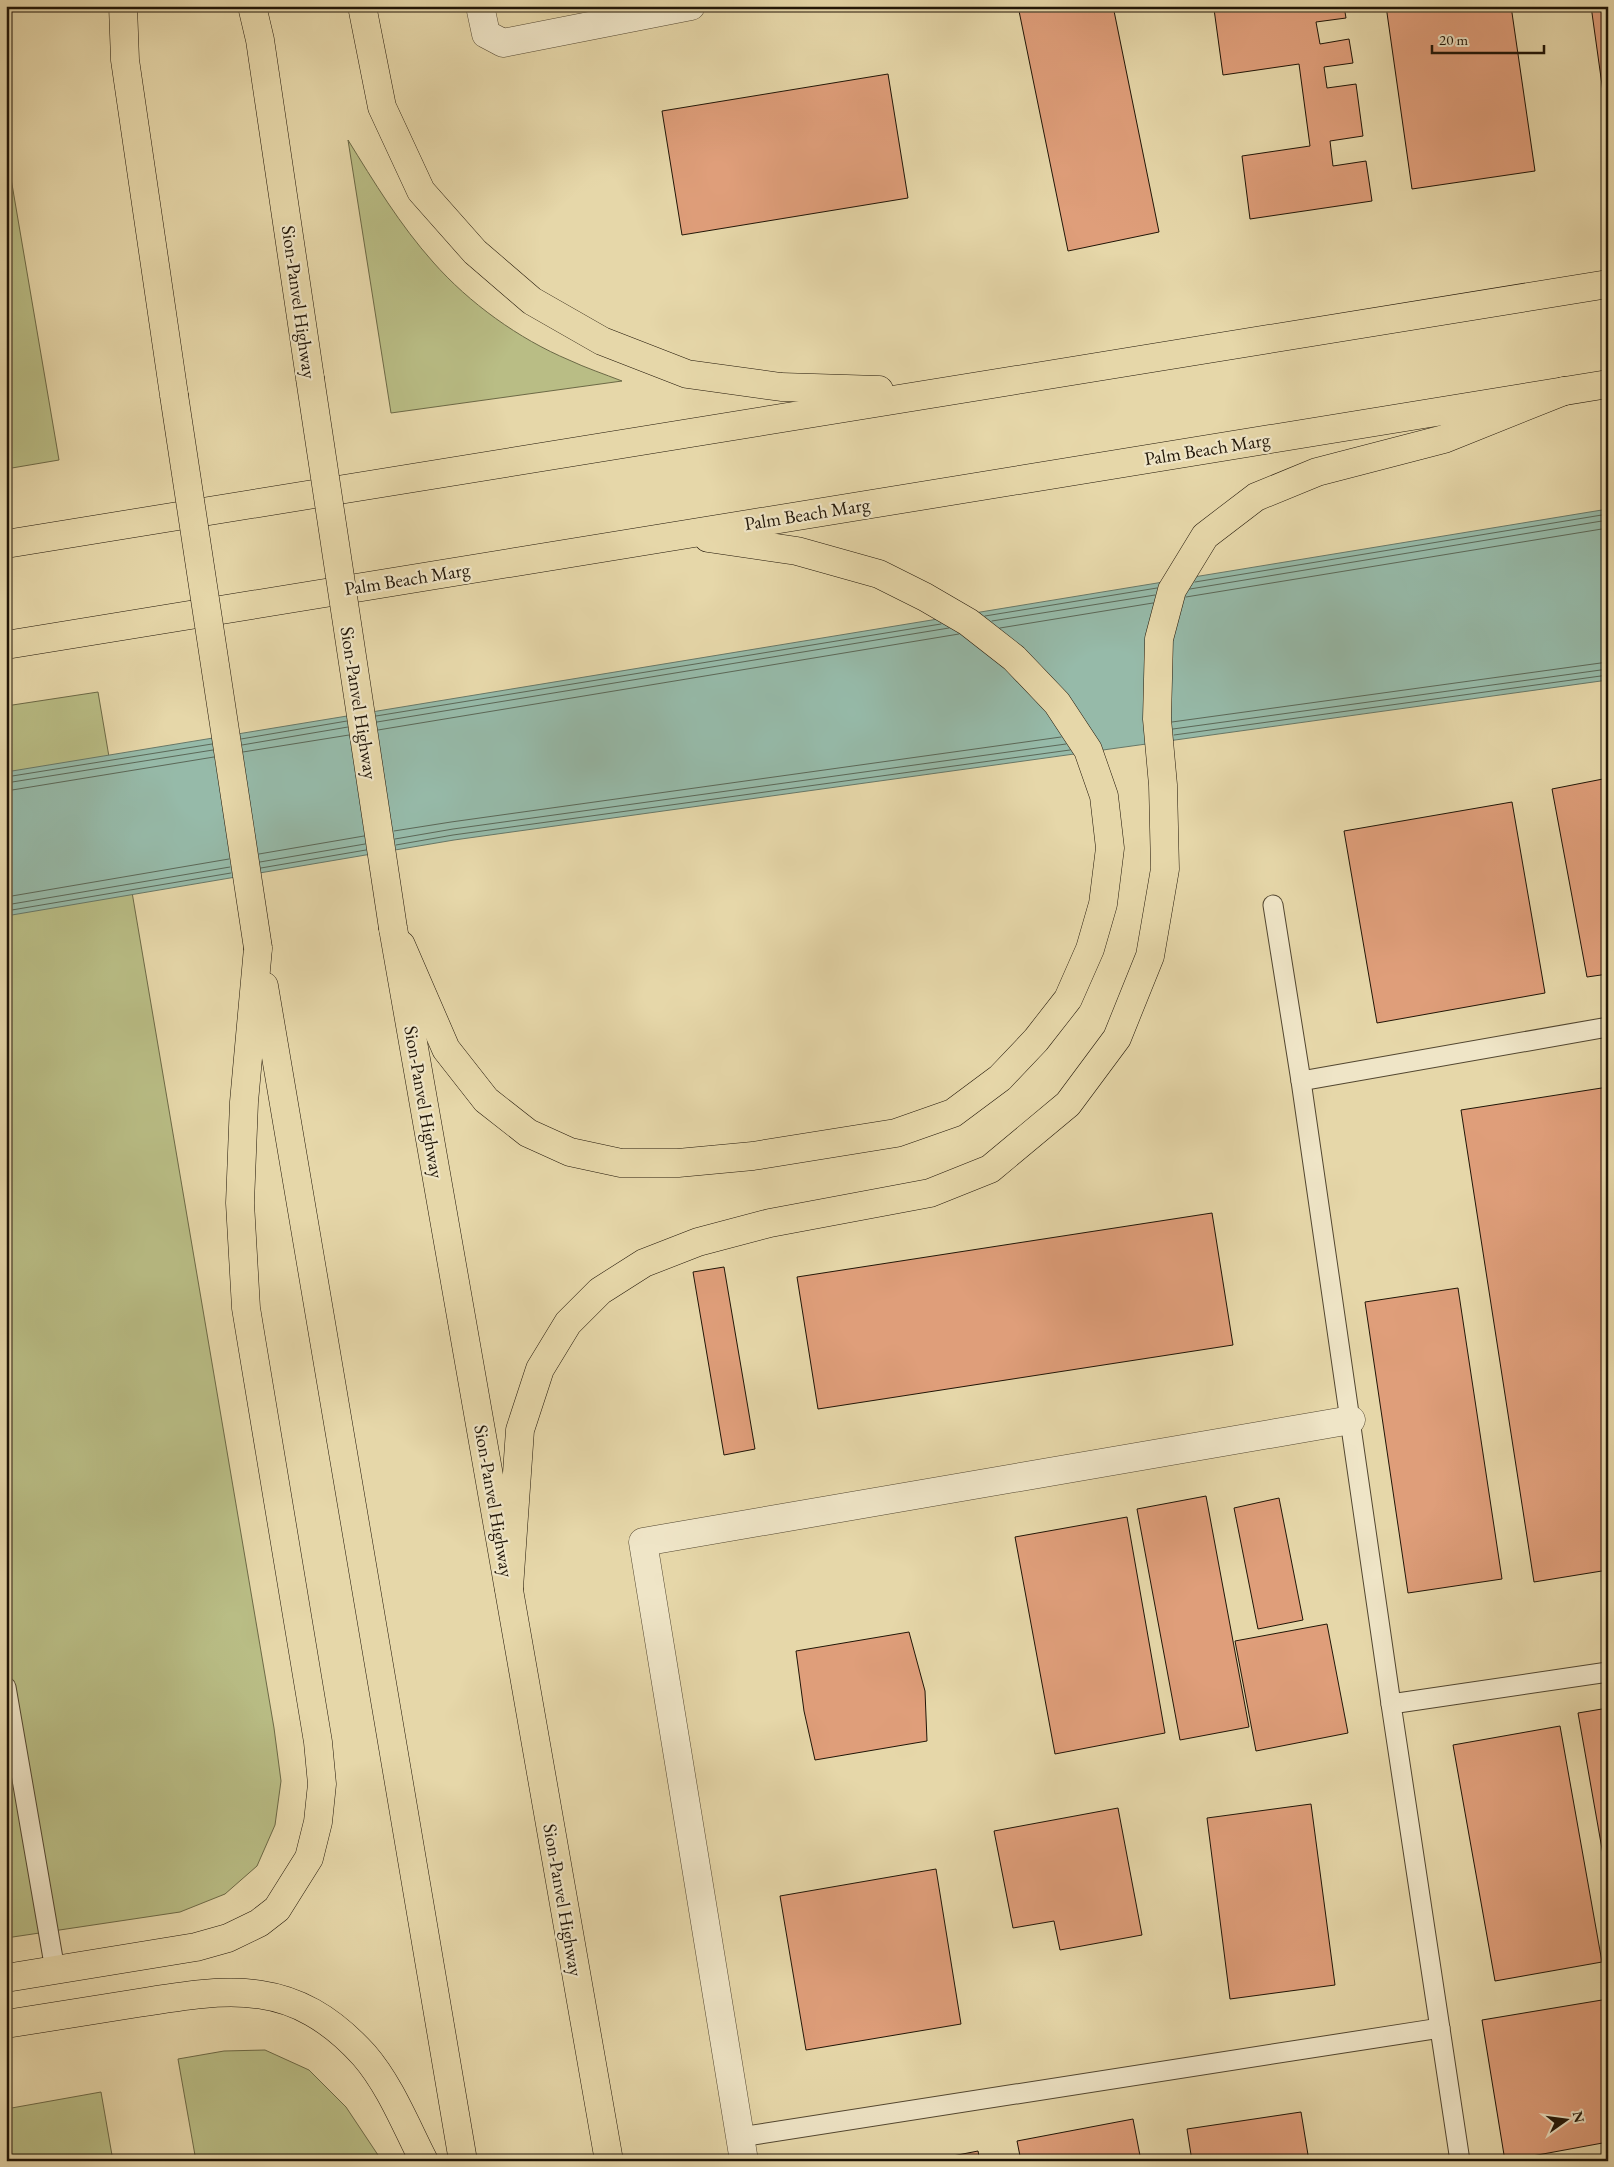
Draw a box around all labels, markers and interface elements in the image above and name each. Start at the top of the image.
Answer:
scale bar [1432,22,1544,54]
text: 20 m [1439,30,1468,49]
street label: Sion-Panvel Highway [276,224,322,381]
street label: Palm Beach Marg [1142,427,1272,471]
street label: Palm Beach Marg [742,492,872,536]
street label: Palm Beach Marg [342,557,472,601]
street label: Sion-Panvel Highway [335,625,384,782]
street label: Sion-Panvel Highway [398,1024,450,1181]
street label: Sion-Panvel Highway [468,1423,520,1580]
street label: Sion-Panvel Highway [537,1822,589,1979]
north arrow [1542,2094,1592,2144]
text: N [1569,2109,1589,2125]

